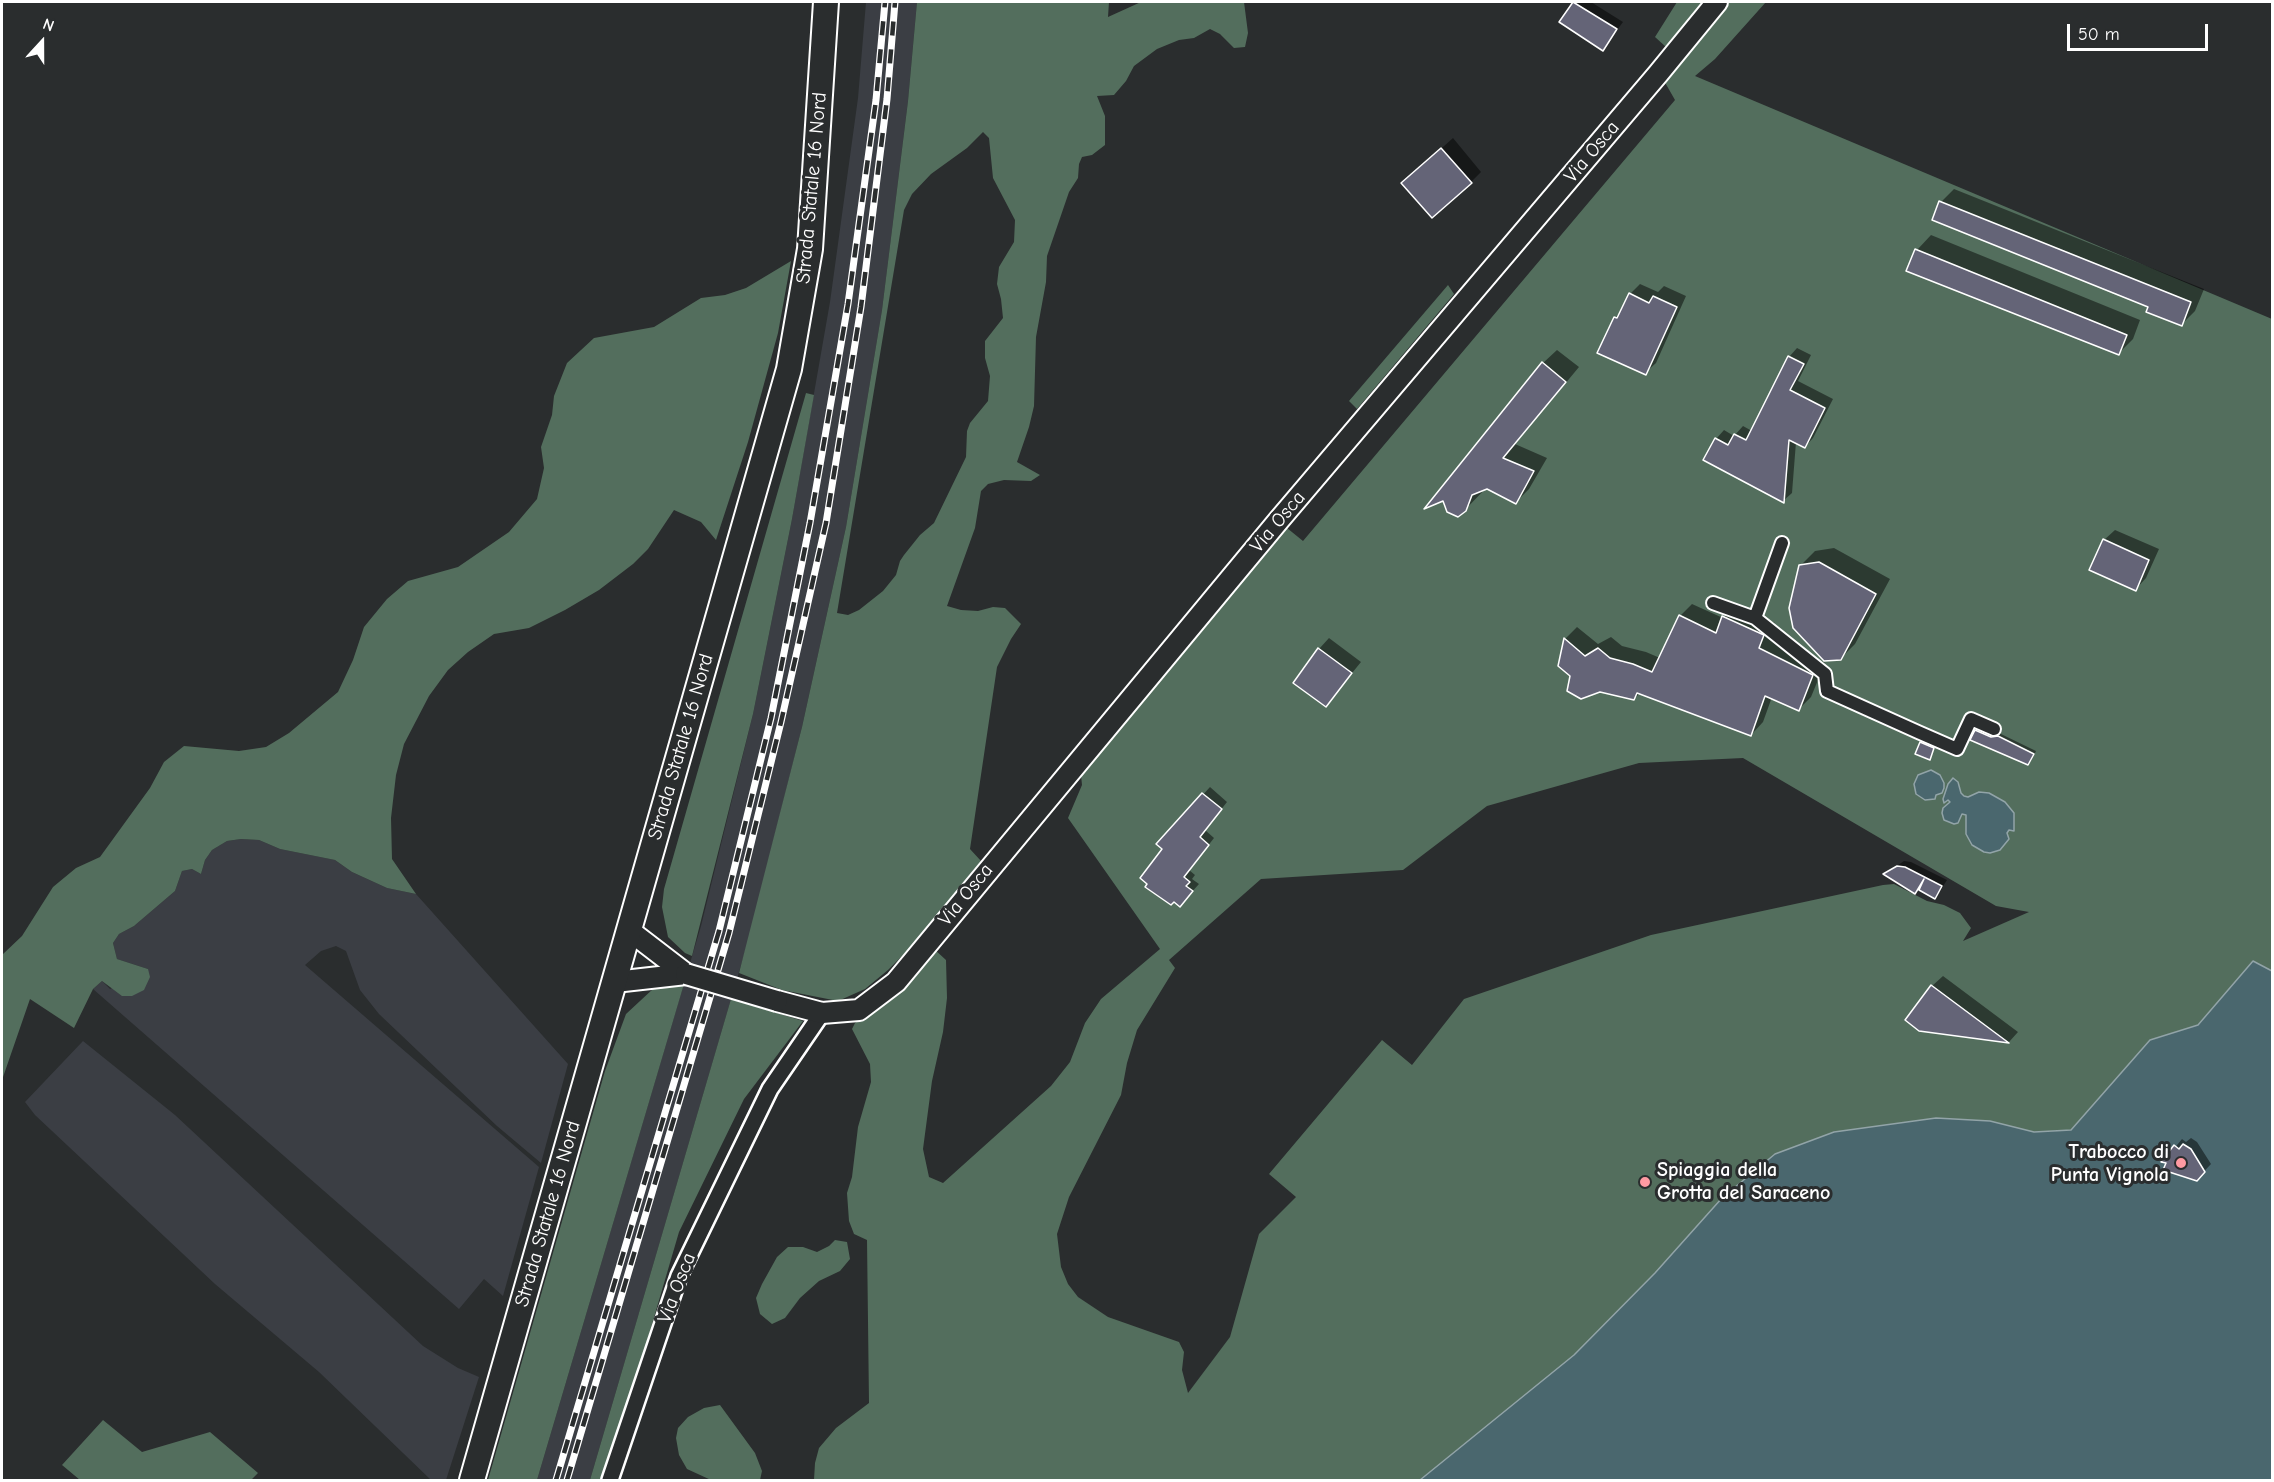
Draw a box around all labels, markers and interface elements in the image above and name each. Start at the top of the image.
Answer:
north arrow [12,12,72,72]
scale bar [2070,12,2211,50]
text: N [40,15,57,35]
text: 50 m [2078,24,2120,45]
street label: Strada Statale 16 Nord [792,91,832,285]
street label: Via Osca [1559,116,1625,188]
street label: Via Osca [1245,486,1311,558]
street label: Strada Statale 16 Nord [643,651,719,843]
street label: Via Osca [934,859,998,931]
street label: Strada Statale 16 Nord [510,1118,586,1310]
place label: Trabocco di Punta Vignola [2051,1140,2169,1187]
marker: Trabocco di Punta Vignola [2174,1156,2188,1170]
place label: Spiaggia della Grotta del Saraceno [1657,1158,1830,1205]
marker: Spiaggia della Grotta del Saraceno [1638,1175,1652,1189]
street label: Via Osca [653,1249,701,1327]

